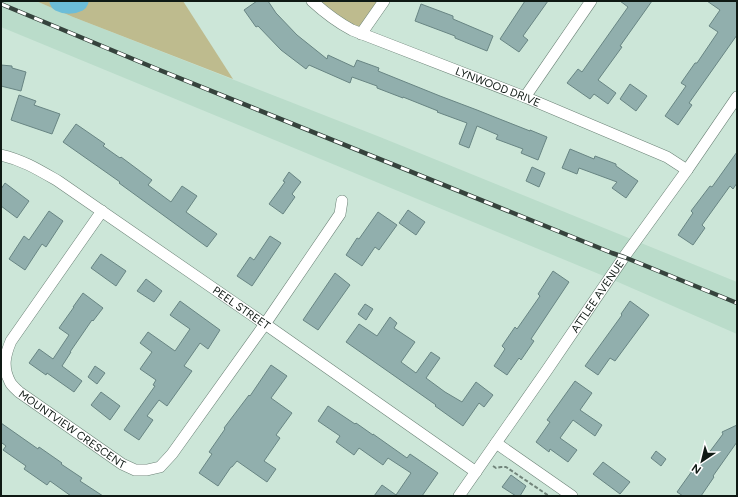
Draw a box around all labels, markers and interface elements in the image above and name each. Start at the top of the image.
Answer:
street label: LYNWOOD DRIVE [453,65,542,110]
street label: ATTLEE AVENUE [568,258,627,335]
street label: PEEL STREET [210,284,272,333]
street label: MOUNTVIEW CRESCENT [16,388,128,472]
north arrow [682,441,722,481]
text: N [689,461,704,477]

